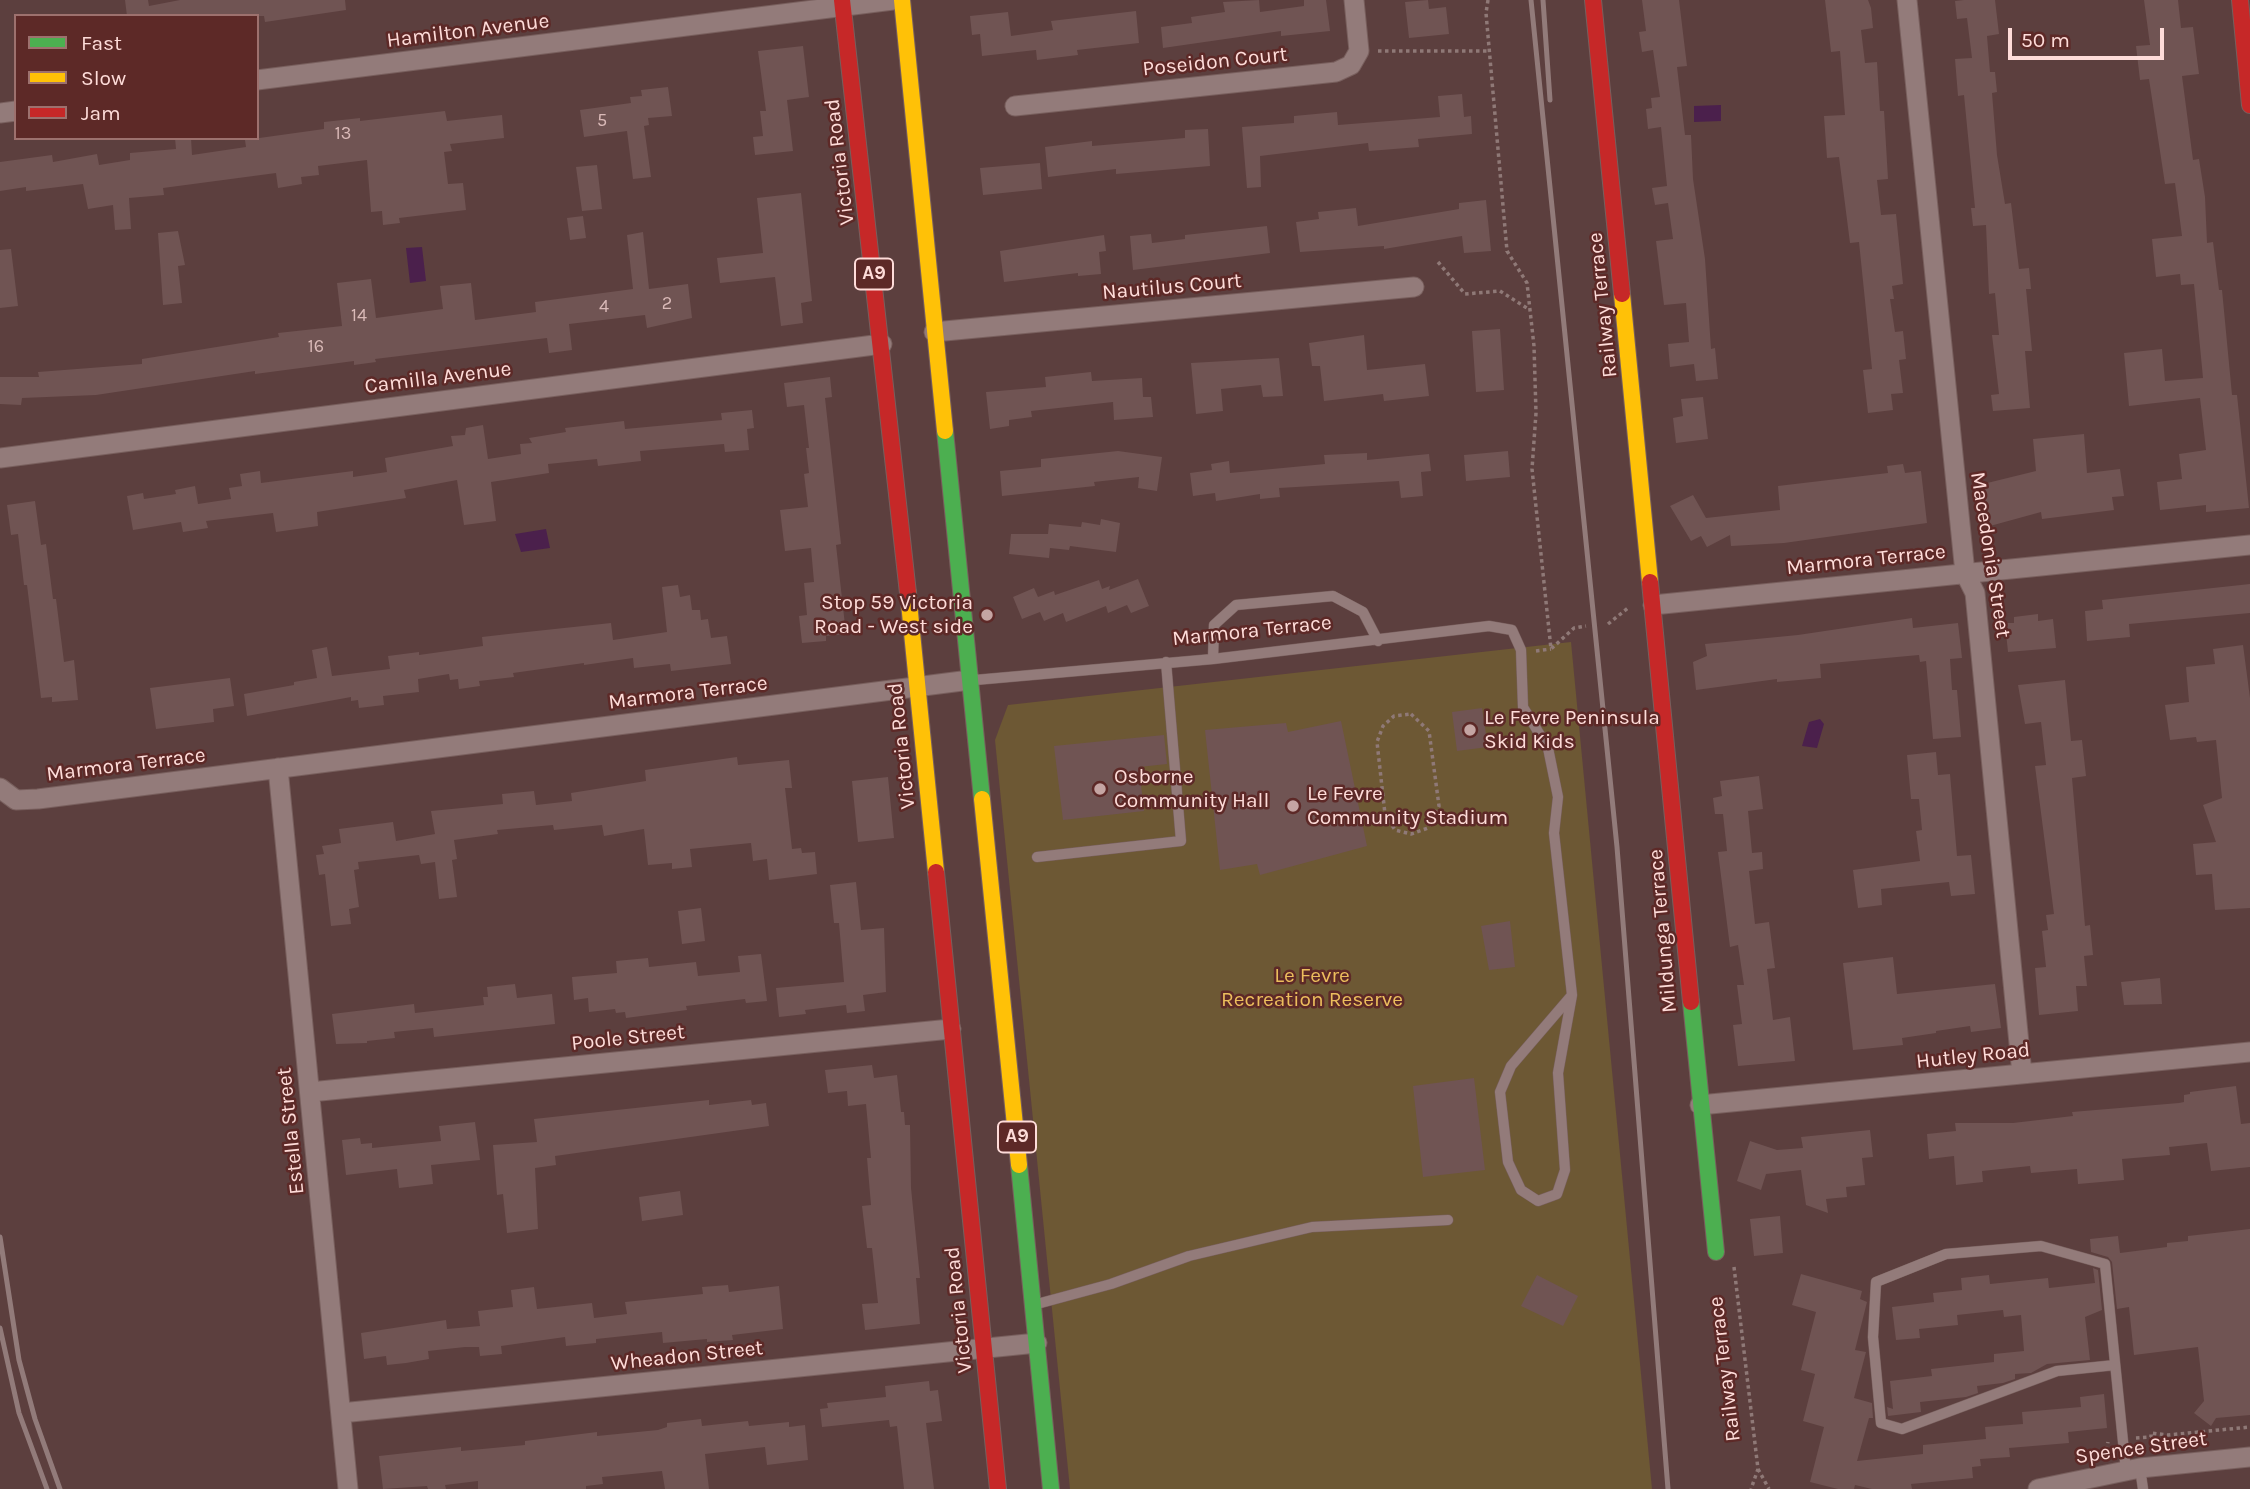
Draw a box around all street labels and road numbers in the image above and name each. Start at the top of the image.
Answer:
street label: Hamilton Avenue [385,9,551,53]
street label: Poseidon Court [1141,42,1289,82]
street label: Victoria Road [820,97,860,227]
street label: Railway Terrace [1583,231,1623,379]
road number: A9 [855,258,893,290]
street label: Nautilus Court [1101,268,1243,306]
street label: Camilla Avenue [363,356,513,400]
street label: Macedonia Street [1964,470,2016,640]
street label: Marmora Terrace [1785,539,1947,581]
street label: Marmora Terrace [1171,610,1333,652]
street label: Marmora Terrace [607,671,769,715]
street label: Victoria Road [883,682,921,810]
street label: Marmora Terrace [45,743,207,787]
street label: Mildunga Terrace [1643,848,1683,1014]
street label: Poole Street [570,1020,686,1056]
street label: Hutley Road [1915,1037,2031,1075]
street label: Estella Street [272,1066,310,1196]
road number: A9 [998,1121,1036,1152]
street label: Victoria Road [940,1246,978,1374]
street label: Railway Terrace [1704,1295,1746,1443]
street label: Wheadon Street [610,1335,764,1377]
street label: Spence Street [2074,1426,2208,1470]

